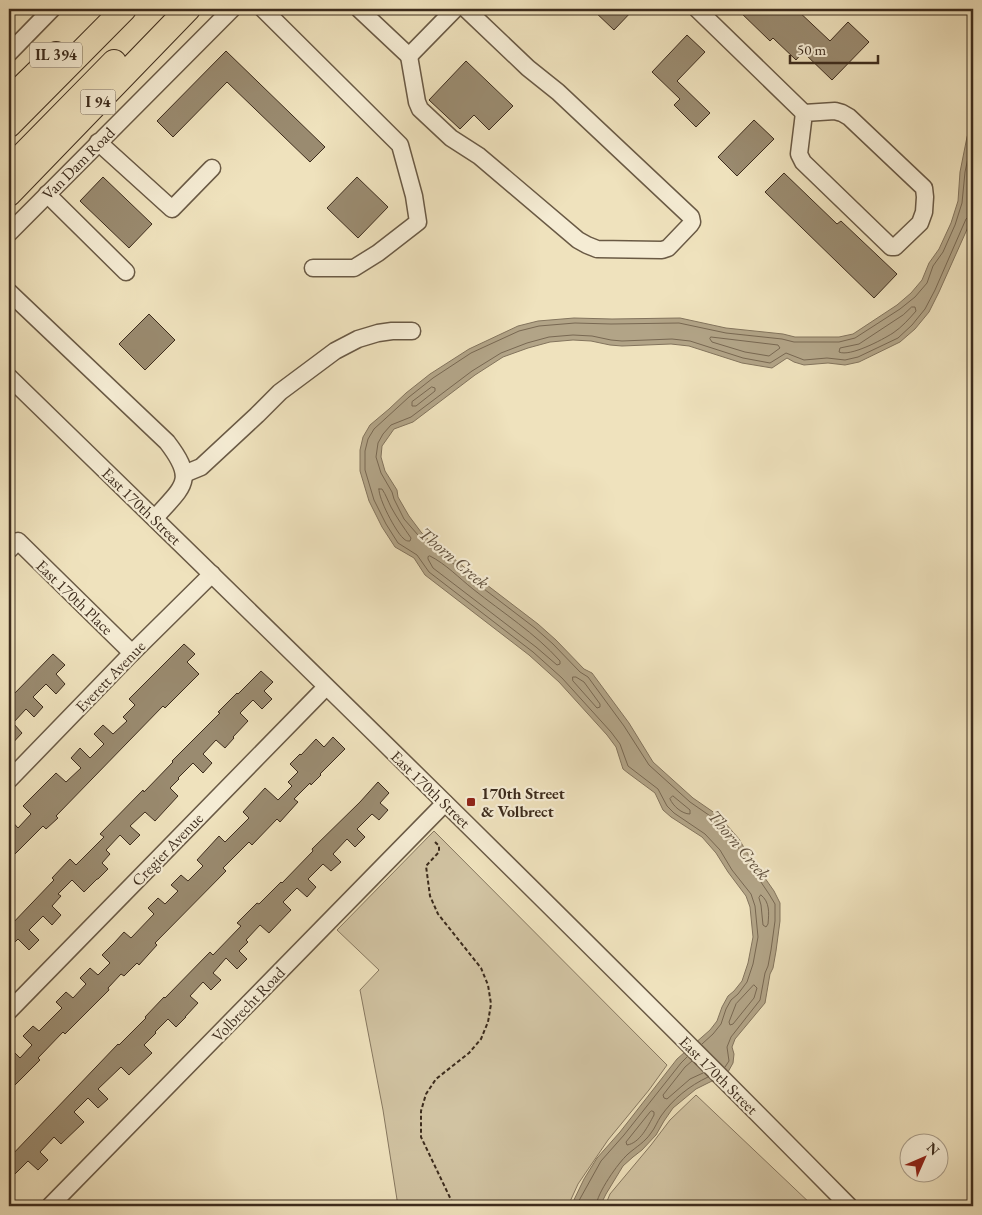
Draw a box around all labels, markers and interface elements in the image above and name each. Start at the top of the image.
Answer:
scale bar [790,32,877,64]
text: 50 m [797,40,826,59]
road number: IL 394 [30,42,82,68]
road number: I 94 [80,90,116,114]
street label: Van Dam Road [37,122,120,204]
street label: East 170th Street [97,463,186,550]
water label: Thorn Creek [414,522,494,594]
street label: East 170th Place [32,555,118,639]
street label: Everett Avenue [71,636,150,717]
street label: East 170th Street [386,746,475,833]
place label: 170th Street & Volbrect [481,783,565,822]
marker: 170th Street & Volbrect [465,796,477,808]
water label: Thorn Creek [703,805,775,885]
street label: Cregier Avenue [127,808,208,891]
street label: Volbrecht Road [207,962,290,1046]
street label: East 170th Street [675,1031,763,1119]
north arrow [900,1132,950,1182]
text: N [923,1138,944,1160]

